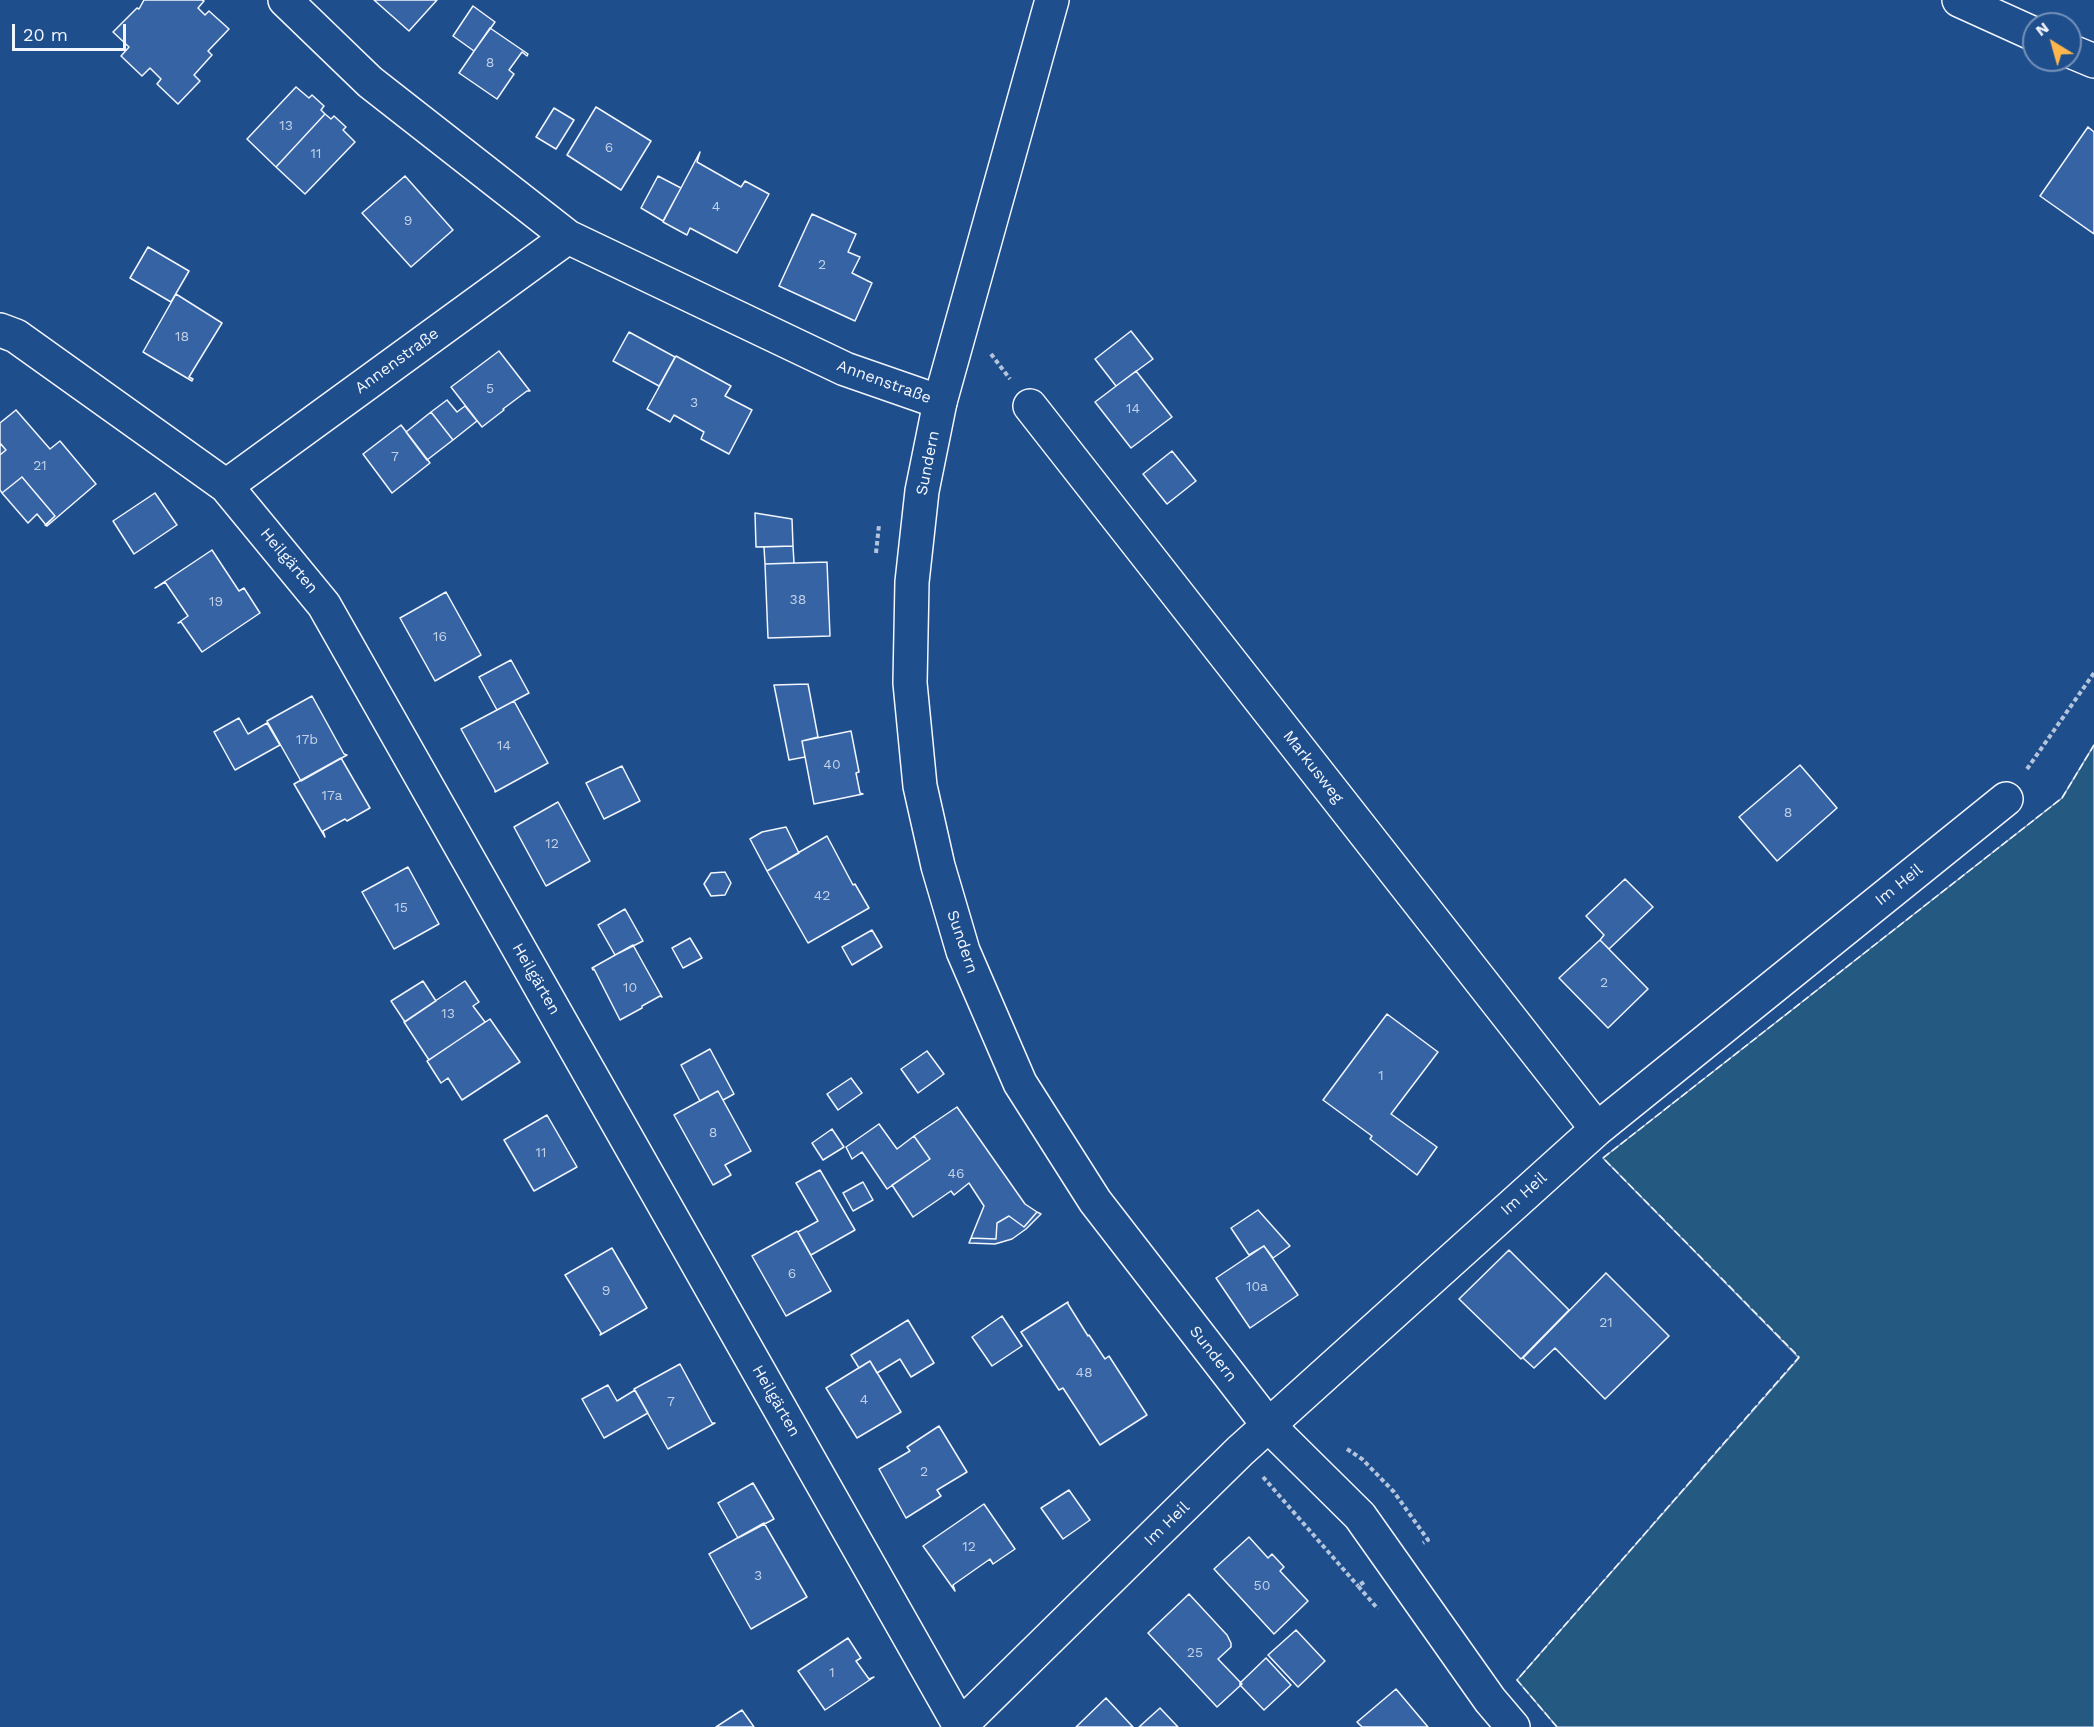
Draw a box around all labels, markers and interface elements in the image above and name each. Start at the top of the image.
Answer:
scale bar [15,12,129,50]
north arrow [2022,12,2082,72]
text: N [2032,18,2053,40]
text: 20 m [23,24,68,45]
house number: 8 [486,55,494,71]
house number: 13 [279,118,293,134]
house number: 6 [605,140,613,156]
house number: 11 [311,146,321,162]
house number: 4 [712,199,720,215]
house number: 9 [404,213,412,229]
house number: 2 [818,257,826,273]
street label: Annenstraße [351,324,443,398]
house number: 18 [175,329,189,345]
street label: Annenstraße [834,356,934,408]
house number: 5 [486,381,494,397]
house number: 3 [690,395,698,411]
house number: 14 [1126,401,1140,417]
street label: Sundern [912,429,944,497]
house number: 7 [391,449,399,465]
house number: 21 [33,458,47,474]
street label: Heilgärten [256,524,322,598]
house number: 38 [790,592,806,608]
house number: 19 [209,594,223,610]
house number: 16 [433,629,447,645]
street label: Markusweg [1279,727,1347,807]
house number: 17b [296,732,318,748]
house number: 14 [497,738,511,754]
house number: 40 [823,757,841,773]
house number: 17a [322,788,342,804]
house number: 8 [1784,805,1792,821]
house number: 12 [545,836,559,852]
street label: Im Heil [1871,860,1927,910]
house number: 42 [814,888,830,904]
house number: 15 [394,900,408,916]
street label: Sundern [942,908,982,976]
street label: Heilgärten [508,940,564,1018]
house number: 2 [1600,975,1608,991]
house number: 10 [623,980,637,996]
house number: 13 [441,1006,455,1022]
house number: 1 [1378,1068,1384,1084]
house number: 8 [709,1125,717,1141]
house number: 11 [536,1145,546,1161]
house number: 46 [947,1166,965,1182]
street label: Im Heil [1497,1168,1551,1220]
house number: 6 [788,1266,796,1282]
house number: 10a [1246,1279,1268,1295]
house number: 9 [602,1283,610,1299]
house number: 21 [1599,1315,1613,1331]
street label: Sundern [1185,1322,1241,1386]
street label: Heilgärten [748,1362,804,1440]
house number: 48 [1075,1365,1093,1381]
house number: 4 [860,1392,868,1408]
house number: 7 [667,1394,675,1410]
house number: 2 [920,1464,928,1480]
street label: Im Heil [1140,1498,1194,1550]
house number: 12 [962,1539,976,1555]
house number: 3 [754,1568,762,1584]
house number: 50 [1254,1578,1270,1594]
house number: 25 [1187,1645,1203,1661]
house number: 1 [829,1665,835,1681]

